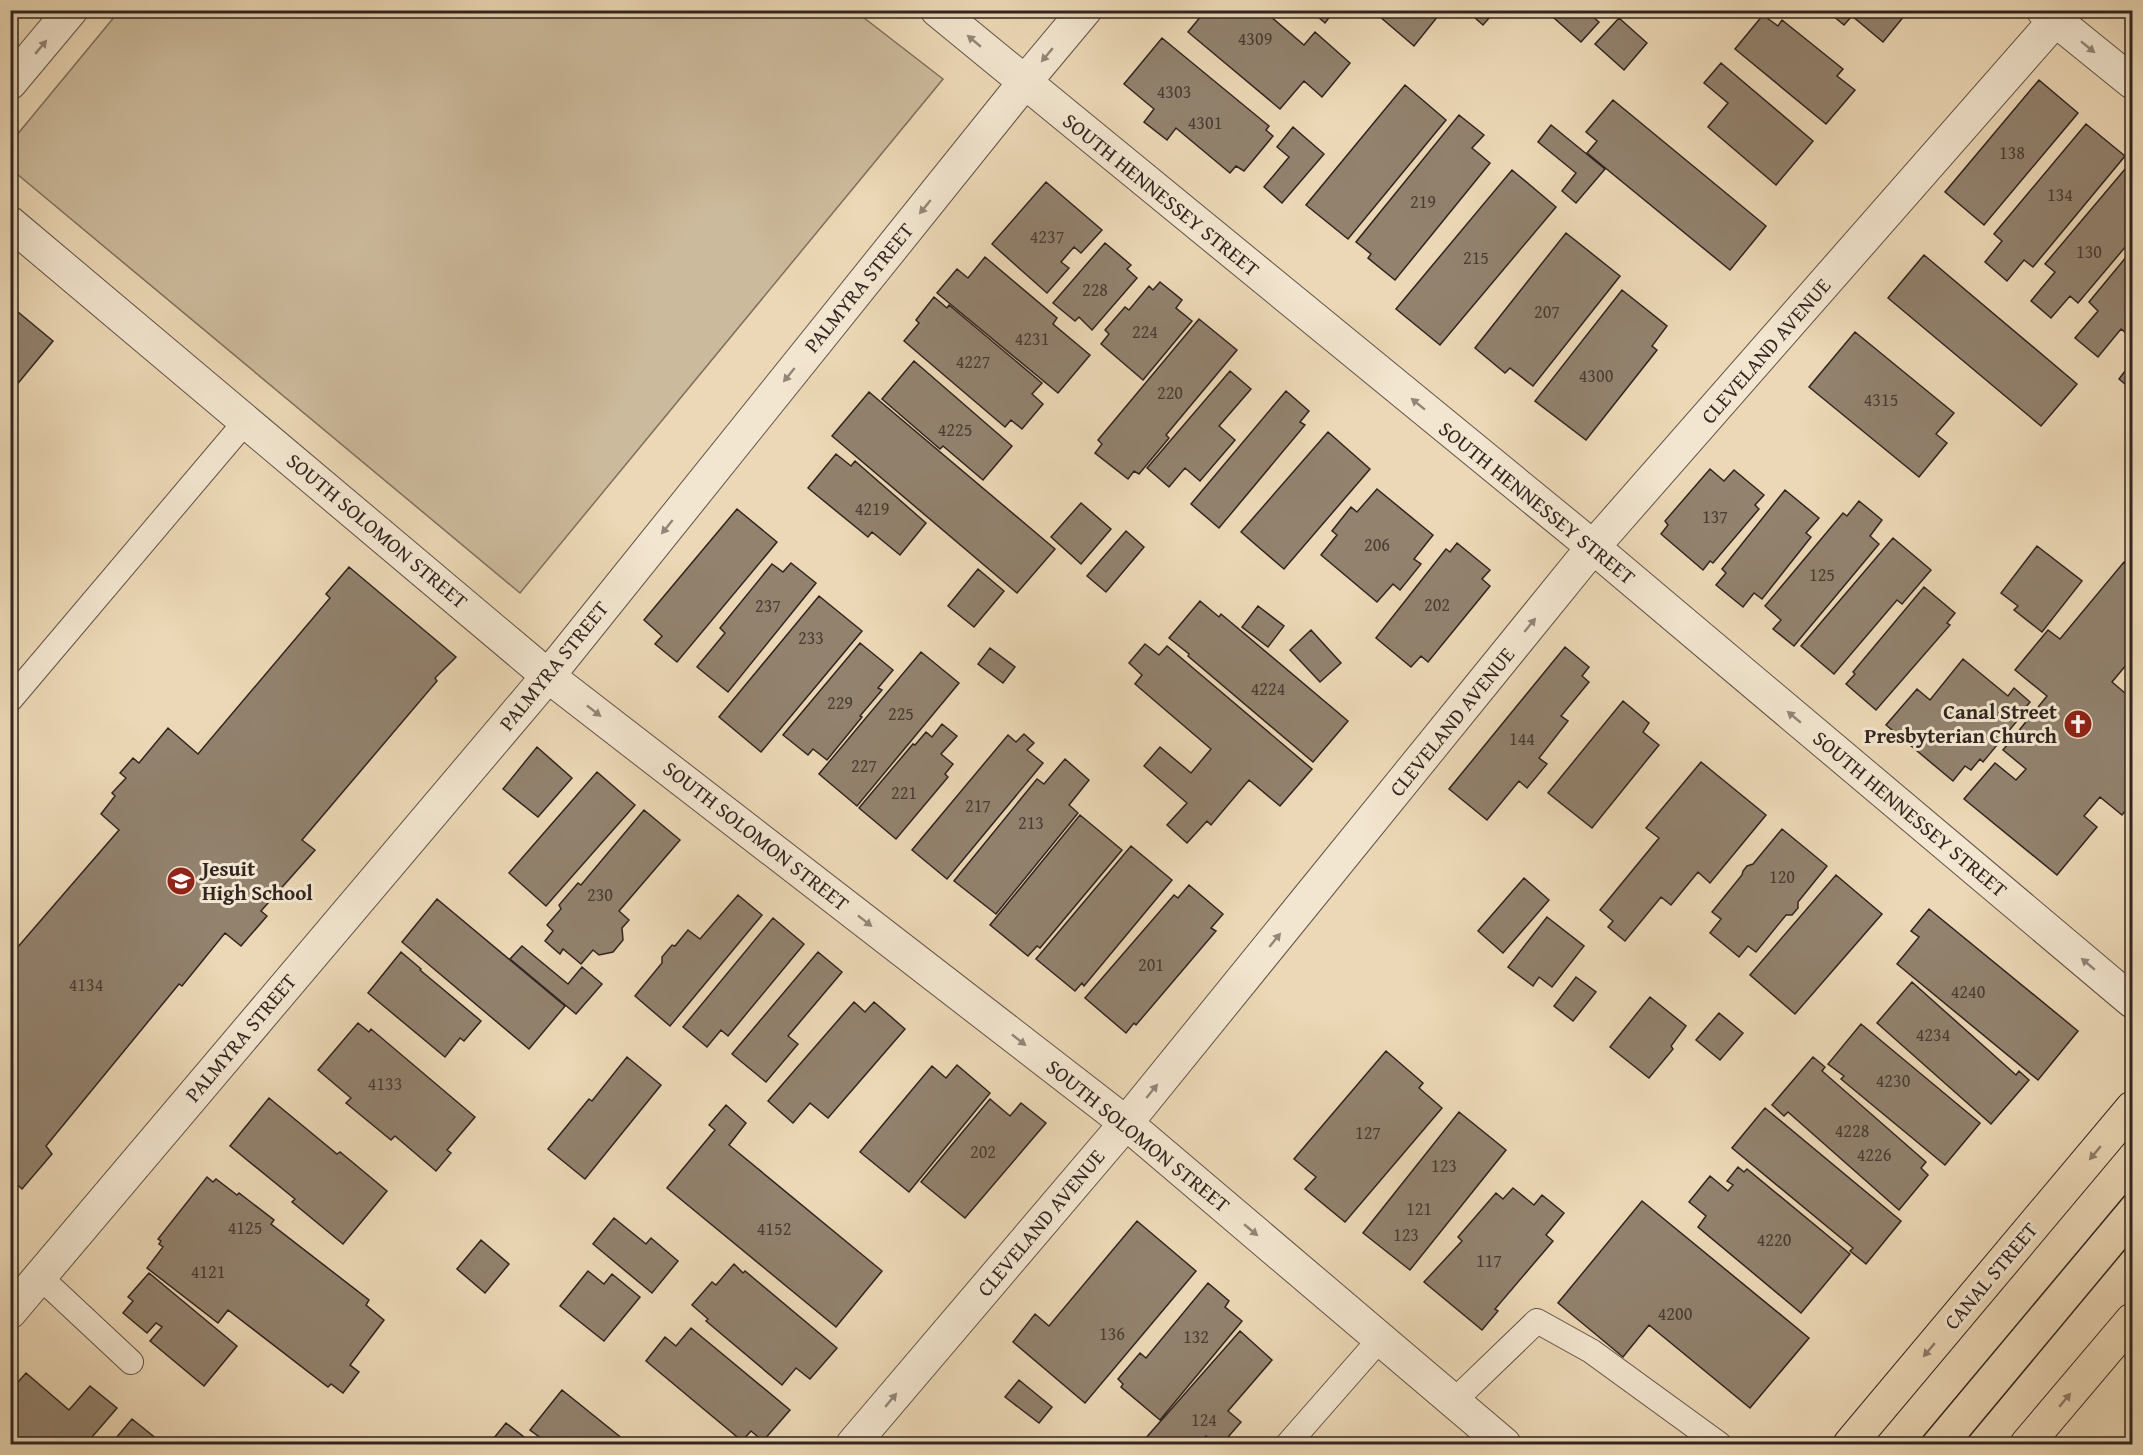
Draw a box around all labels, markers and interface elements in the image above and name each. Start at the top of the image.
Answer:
house number: 4309 [1238,25,1272,52]
one-way arrow [966,35,982,48]
one-way arrow [34,40,47,55]
one-way arrow [2080,40,2096,53]
one-way arrow [1041,47,1054,63]
house number: 4303 [1157,78,1191,105]
street label: SOUTH HENNESSEY STREET [1056,105,1267,284]
house number: 4301 [1188,109,1222,136]
house number: 138 [1999,139,2025,166]
house number: 134 [2047,181,2073,208]
house number: 219 [1410,188,1436,215]
one-way arrow [918,199,931,215]
street label: PALMYRA STREET [796,216,921,359]
house number: 4237 [1030,223,1064,250]
house number: 130 [2076,238,2102,265]
house number: 215 [1463,244,1489,271]
street label: CLEVELAND AVENUE [1693,271,1838,430]
house number: 228 [1082,276,1108,303]
house number: 207 [1534,298,1560,325]
house number: 224 [1132,318,1158,345]
house number: 4231 [1015,325,1049,352]
house number: 4227 [956,348,990,375]
house number: 4300 [1579,362,1614,389]
one-way arrow [783,367,796,383]
house number: 220 [1157,379,1183,406]
house number: 4315 [1864,386,1898,413]
one-way arrow [1410,398,1426,411]
street label: SOUTH HENNESSEY STREET [1432,413,1643,592]
house number: 4225 [938,416,972,443]
street label: SOUTH SOLOMON STREET [280,445,475,616]
house number: 4219 [855,495,889,522]
house number: 137 [1702,503,1728,530]
one-way arrow [661,519,674,535]
house number: 206 [1364,531,1390,558]
house number: 125 [1809,561,1835,588]
house number: 202 [1424,591,1450,618]
house number: 237 [755,592,781,619]
street label: PALMYRA STREET [491,594,616,737]
one-way arrow [1524,617,1537,633]
house number: 233 [798,624,824,651]
street label: CLEVELAND AVENUE [1382,640,1522,803]
house number: 4224 [1251,675,1285,702]
house number: 229 [827,689,853,716]
place label: Canal Street Presbyterian Church [1864,696,2058,751]
house number: 225 [888,700,914,727]
one-way arrow [587,705,602,717]
church icon: Canal Street Presbyterian Church [2062,708,2094,740]
one-way arrow [1786,710,1802,723]
street label: SOUTH HENNESSEY STREET [1806,723,2014,904]
house number: 144 [1509,725,1535,752]
house number: 227 [851,752,877,779]
street label: SOUTH SOLOMON STREET [657,753,856,918]
house number: 221 [891,779,917,806]
house number: 217 [965,792,991,819]
house number: 213 [1018,809,1044,836]
place label: Jesuit High School [199,853,313,908]
house number: 120 [1769,863,1795,890]
school or university icon: Jesuit High School [165,865,197,897]
house number: 230 [587,881,613,908]
one-way arrow [857,914,873,927]
one-way arrow [1269,932,1281,947]
house number: 201 [1138,951,1164,978]
one-way arrow [2081,958,2096,971]
street label: PALMYRA STREET [178,966,304,1109]
house number: 4134 [69,971,103,998]
house number: 4240 [1951,978,1986,1005]
house number: 4234 [1916,1021,1950,1048]
one-way arrow [1011,1034,1027,1046]
street label: SOUTH SOLOMON STREET [1040,1052,1237,1220]
house number: 4230 [1876,1067,1911,1094]
house number: 4133 [368,1070,402,1097]
one-way arrow [1146,1083,1159,1099]
house number: 4228 [1835,1117,1869,1144]
house number: 127 [1355,1119,1381,1146]
house number: 202 [970,1138,996,1165]
house number: 4226 [1857,1141,1891,1168]
street label: CLEVELAND AVENUE [969,1142,1112,1303]
one-way arrow [2089,1145,2102,1160]
house number: 123 [1431,1152,1457,1179]
house number: 121 [1406,1195,1432,1222]
house number: 4125 [228,1214,262,1241]
house number: 4152 [757,1215,791,1242]
street label: CANAL STREET [1936,1215,2045,1336]
house number: 123 [1393,1221,1419,1248]
one-way arrow [1243,1223,1259,1236]
house number: 4220 [1757,1226,1792,1253]
house number: 117 [1476,1247,1502,1274]
house number: 4121 [191,1258,225,1285]
house number: 4200 [1658,1300,1693,1327]
house number: 136 [1099,1320,1125,1347]
house number: 132 [1183,1323,1209,1350]
one-way arrow [1923,1342,1936,1357]
one-way arrow [884,1392,897,1408]
one-way arrow [2058,1393,2071,1408]
house number: 124 [1191,1406,1217,1433]

